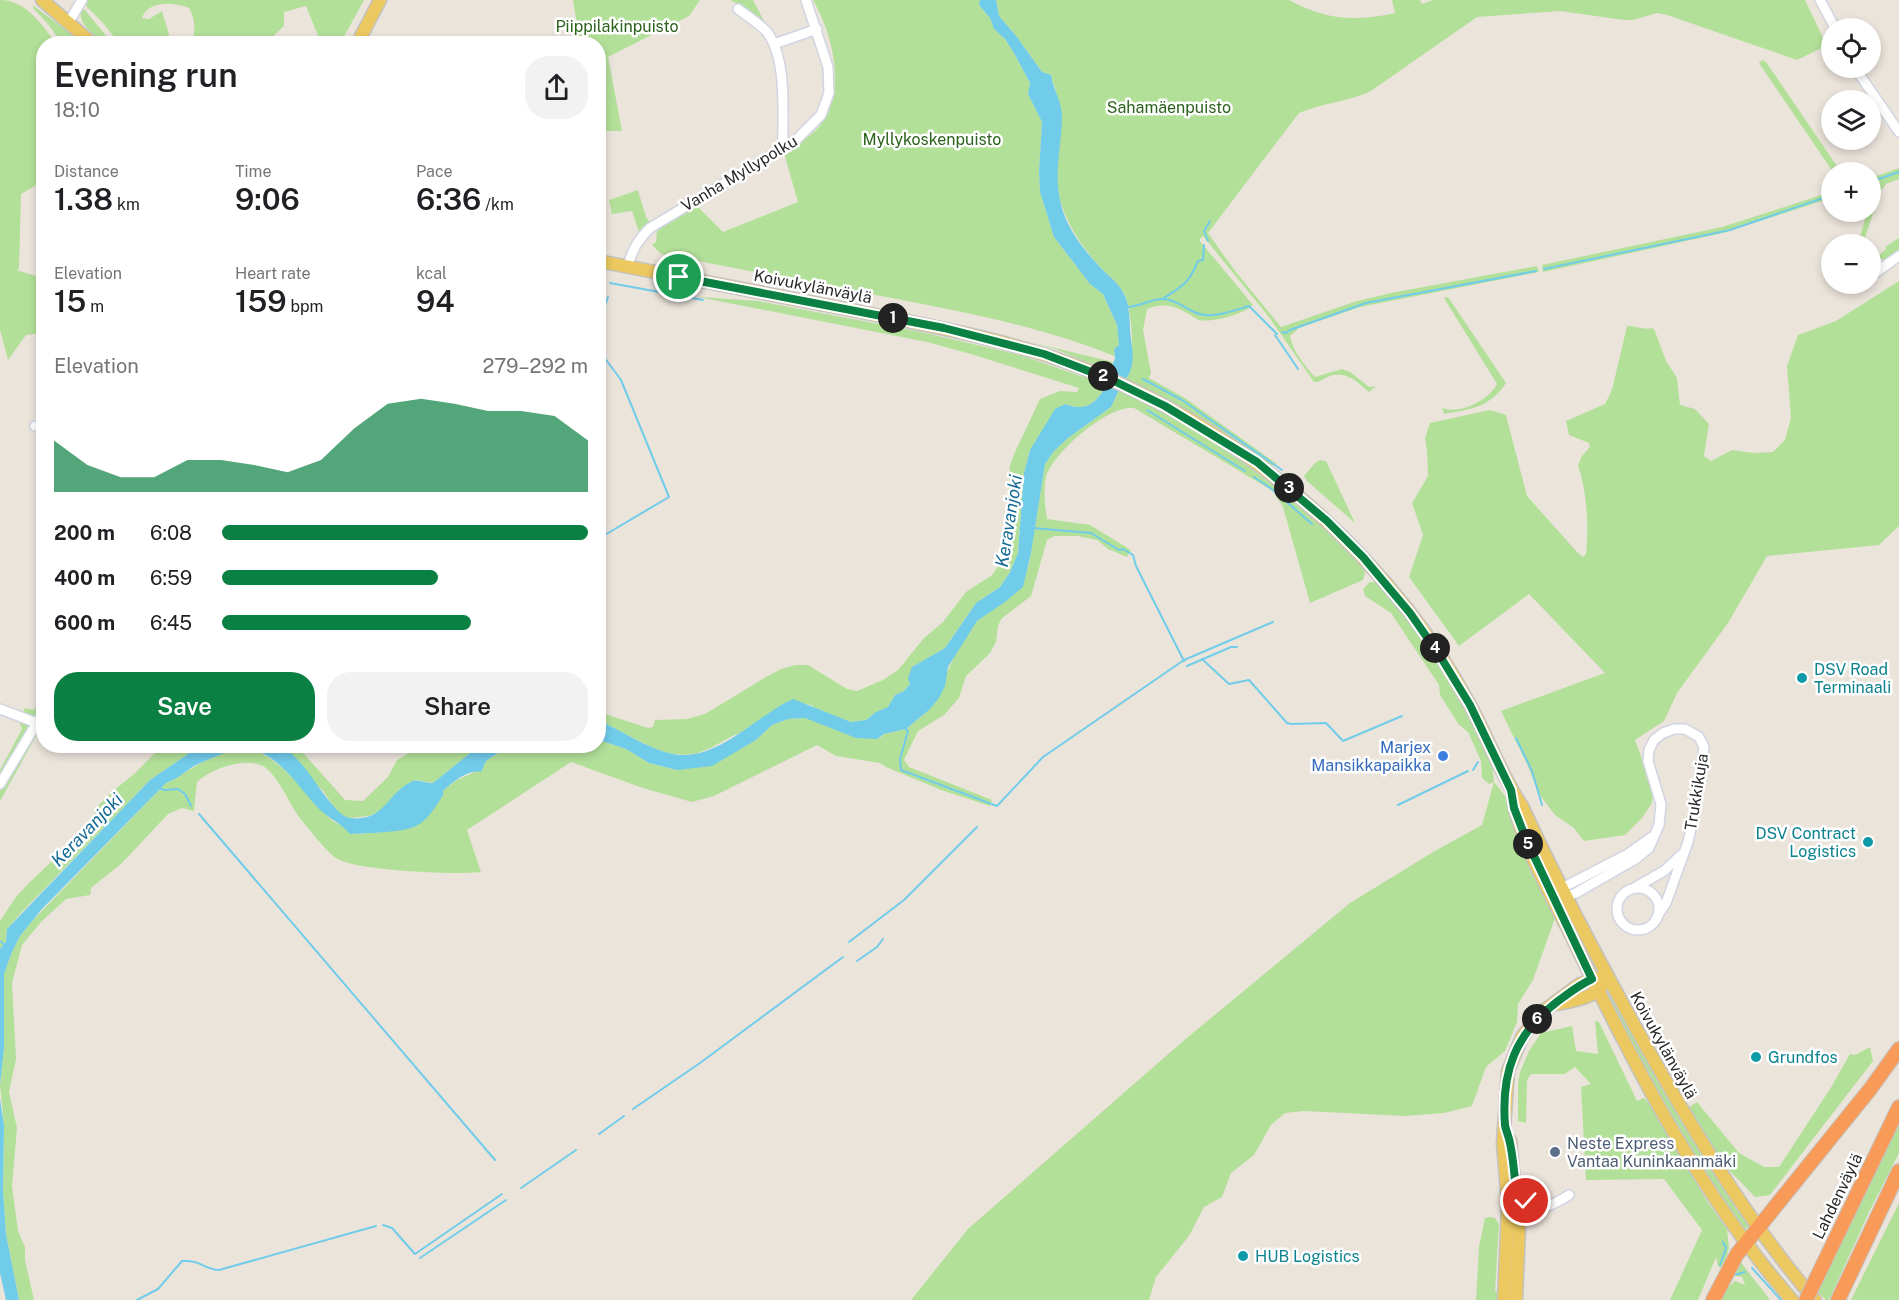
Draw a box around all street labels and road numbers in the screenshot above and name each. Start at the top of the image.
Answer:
street label: Vanha Myllypolku [678,131,801,216]
street label: Koivukylänväylä [752,266,874,307]
street label: Trukkikuja [1681,752,1712,832]
street label: Koivukylänväylä [1626,988,1701,1102]
street label: Lahdenväylä [1808,1150,1866,1242]

